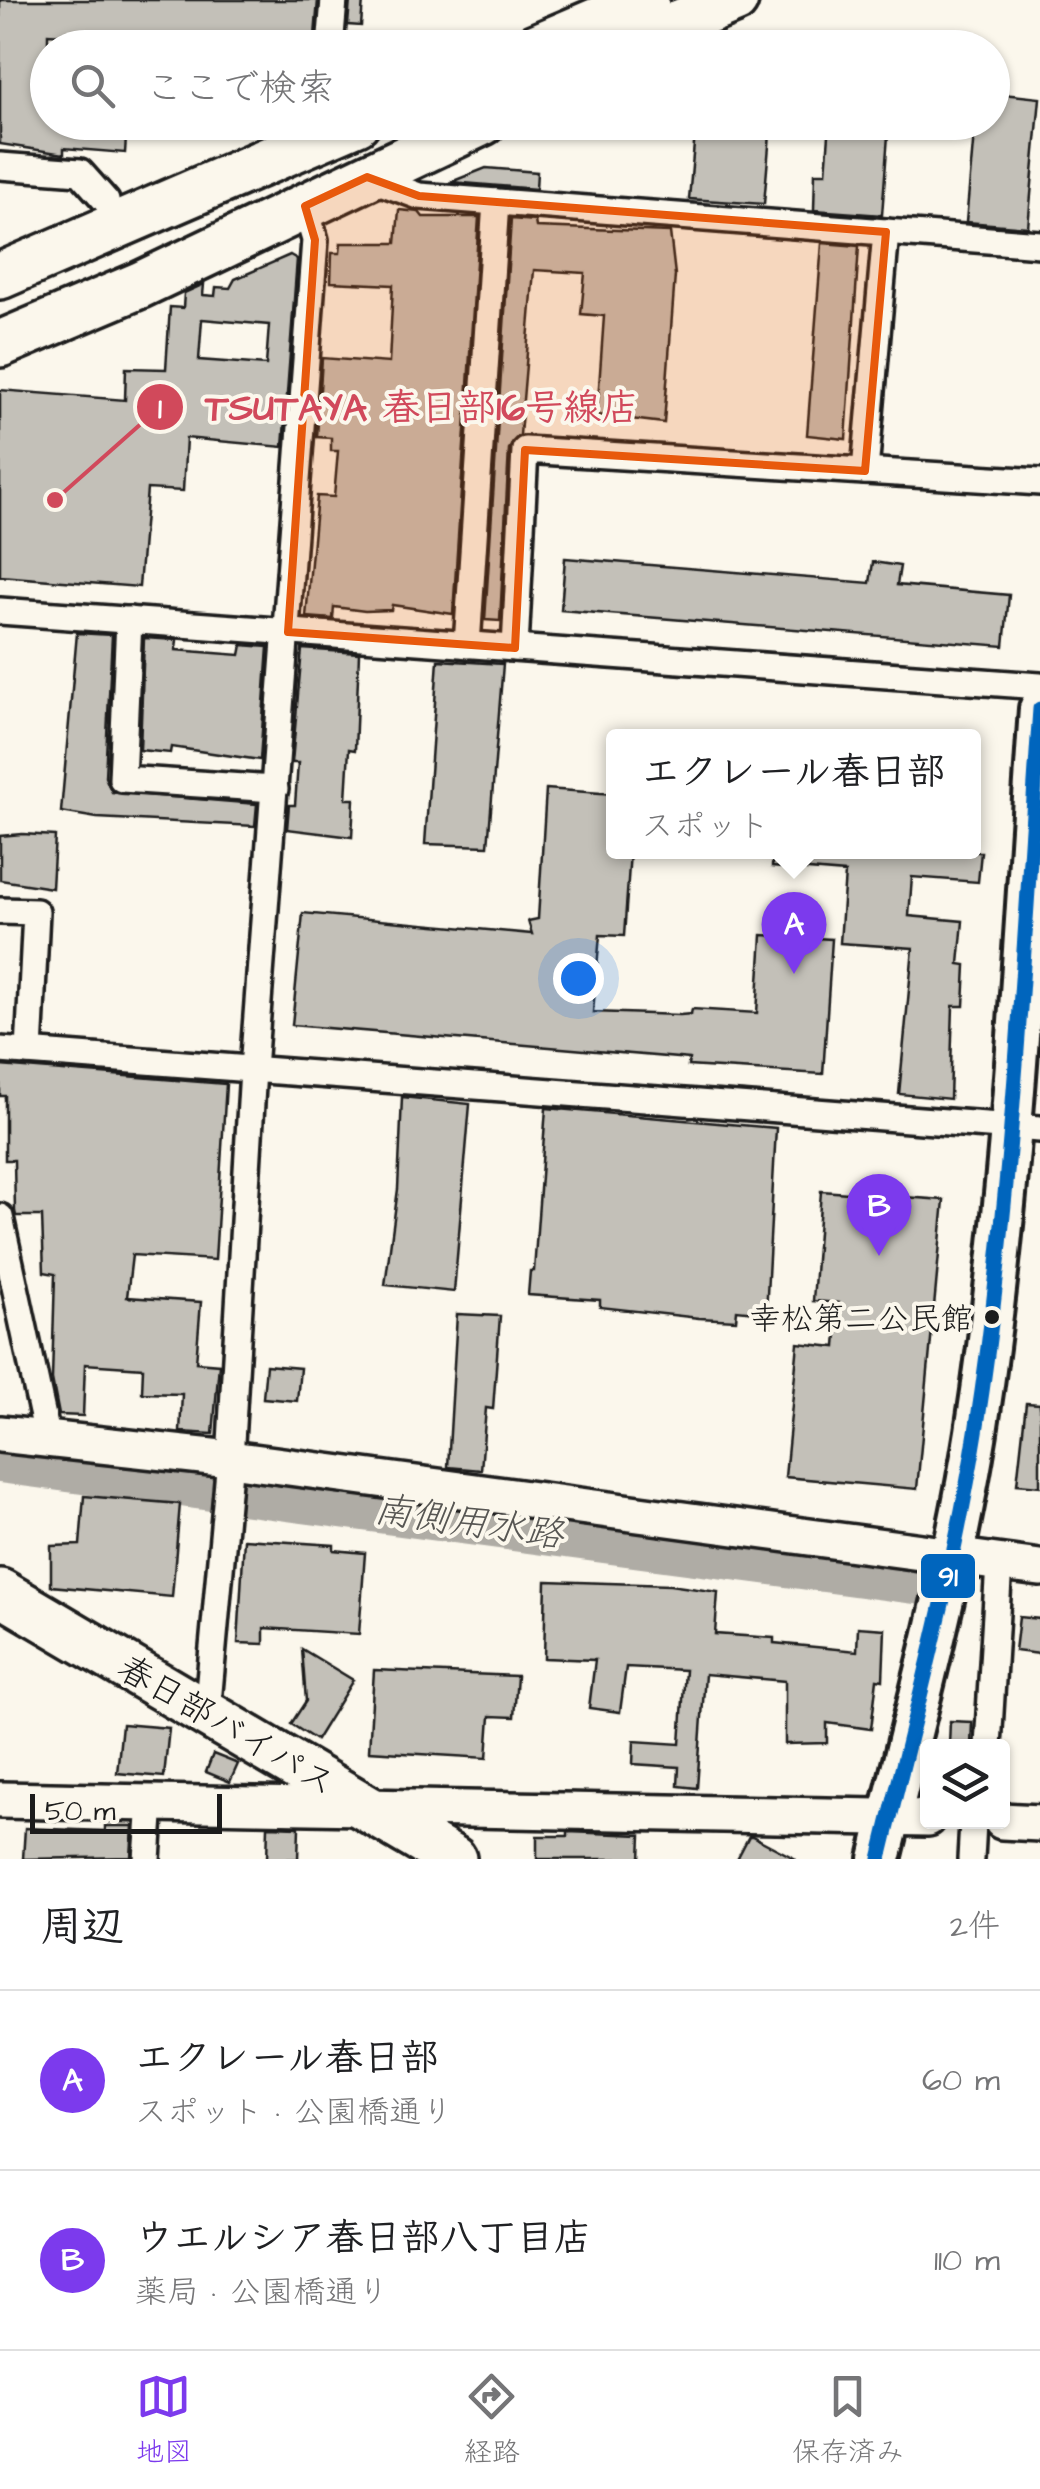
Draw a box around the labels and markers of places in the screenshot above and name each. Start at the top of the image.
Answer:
callout: TSUTAYA 春日部16号線店 [135,373,659,441]
pin: A [762,892,826,974]
pin: B [846,1174,912,1256]
place label: 幸松第二公民館 [749,1297,973,1342]
marker: 幸松第二公民館 [982,1307,1002,1327]

